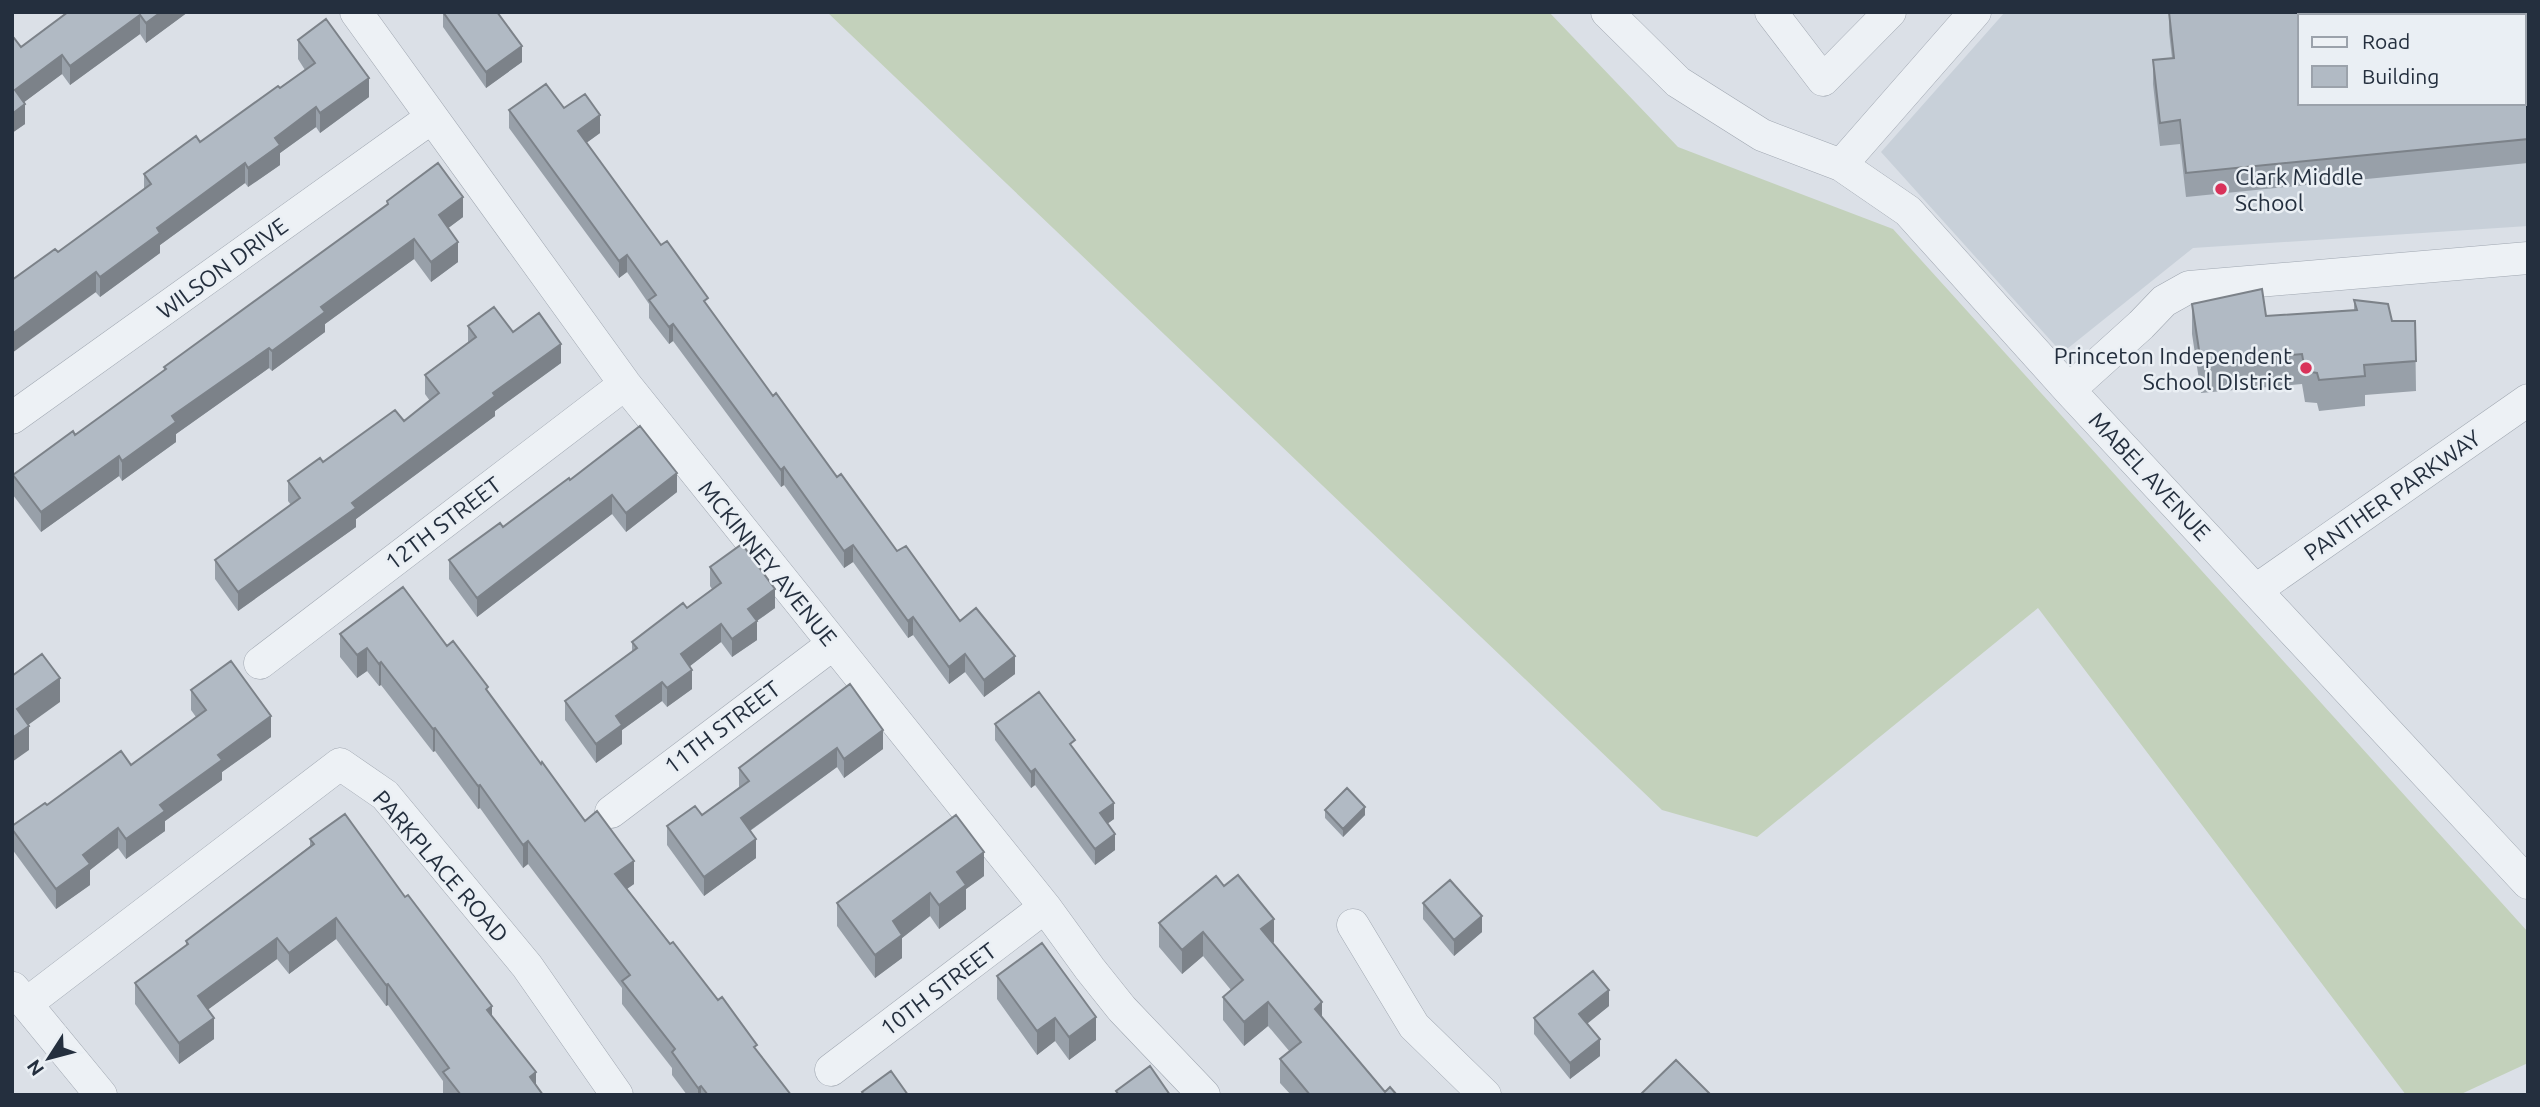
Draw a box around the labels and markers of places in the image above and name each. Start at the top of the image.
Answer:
place label: Clark Middle School [2235,164,2364,215]
marker: Clark Middle School [2213,181,2229,197]
place label: Princeton Independent School DIstrict [2054,343,2292,394]
marker: Princeton Independent School DIstrict [2298,360,2314,376]

